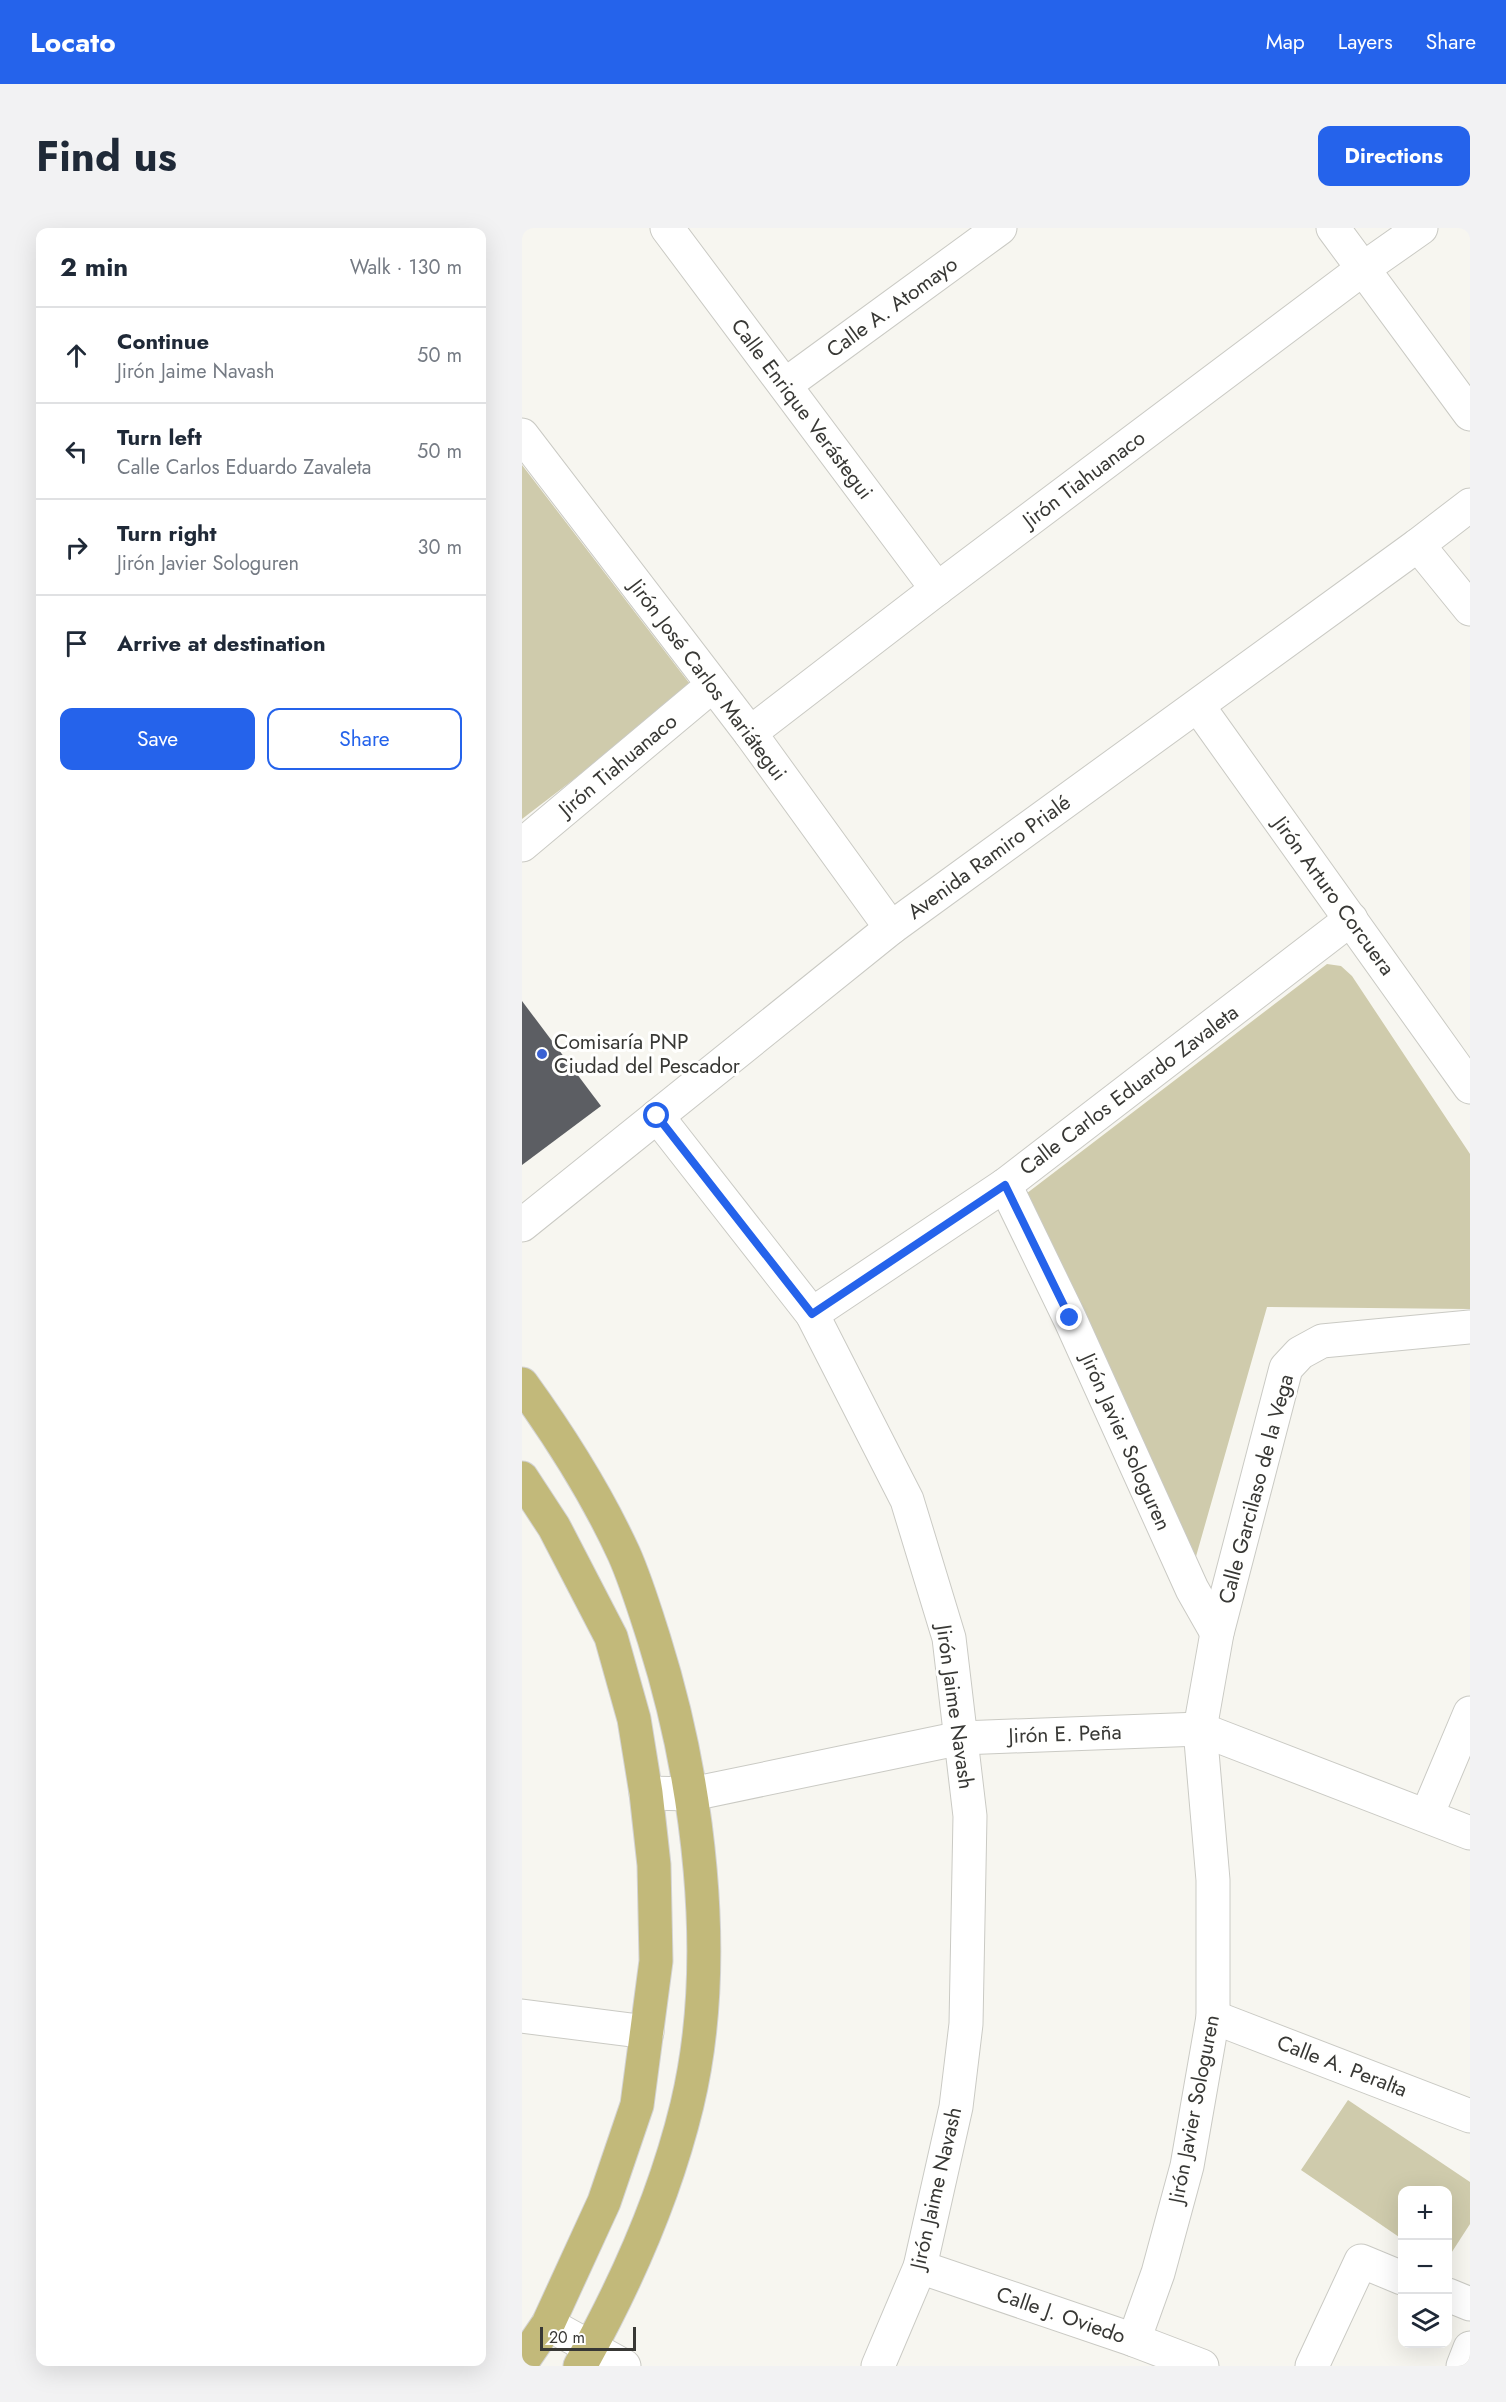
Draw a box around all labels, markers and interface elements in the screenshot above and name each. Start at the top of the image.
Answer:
text: Locato [30,22,116,63]
text: Map [1266,27,1305,57]
text: Layers [1338,27,1393,57]
text: Share [1426,27,1476,57]
text: Find us [36,126,177,187]
button: Directions [1318,126,1470,186]
text: 2 min [60,248,128,286]
street label: Calle A. Atomayo [820,249,964,365]
text: Walk · 130 m [350,253,462,282]
street label: Calle Enrique Verástegui [724,312,880,506]
text: Continue [117,325,209,357]
icon: ahead [60,339,93,372]
text: 50 m [417,341,462,370]
text: Jirón Jaime Navash [117,357,275,386]
text: Turn left [117,421,202,453]
street label: Jirón Tiahuanaco [1014,423,1151,537]
icon: left [60,435,93,468]
text: 50 m [417,437,462,466]
text: Calle Carlos Eduardo Zavaleta [117,453,371,482]
text: Turn right [117,517,217,549]
icon: right [60,531,93,564]
text: 30 m [417,533,462,562]
text: Jirón Javier Sologuren [117,549,299,578]
street label: Jirón José Carlos Mariátegui [620,571,794,787]
icon: arrive [60,627,93,660]
text: Arrive at destination [117,627,326,659]
street label: Jirón Tiahuanaco [550,706,684,825]
button: Save [60,708,255,770]
button: Share [267,708,462,770]
street label: Avenida Ramiro Prialé [901,787,1077,927]
street label: Jirón Arturo Corcuera [1264,808,1402,982]
street label: Calle Carlos Eduardo Zavaleta [1013,998,1245,1182]
place label: Comisaría PNP Ciudad del Pescador [554,1027,741,1081]
marker: Comisaría PNP Ciudad del Pescador [535,1047,549,1061]
route start [643,1102,669,1128]
route end [1056,1304,1082,1330]
street label: Jirón Javier Sologuren [1072,1346,1179,1535]
street label: Calle Garcilaso de la Vega [1211,1371,1301,1607]
street label: Jirón Jaime Navash [928,1620,981,1791]
street label: Jirón E. Peña [1005,1717,1122,1751]
street label: Jirón Javier Sologuren [1160,2012,1227,2209]
street label: Calle A. Peralta [1273,2027,1411,2105]
street label: Jirón Jaime Navash [902,2104,969,2275]
map controls [1398,2186,1452,2348]
button: + [1398,2186,1452,2240]
button: − [1398,2240,1452,2294]
street label: Calle J. Oviedo [992,2279,1130,2351]
button: layers [1398,2294,1452,2348]
scale bar [540,2324,636,2352]
text: 20 m [549,2326,585,2349]

